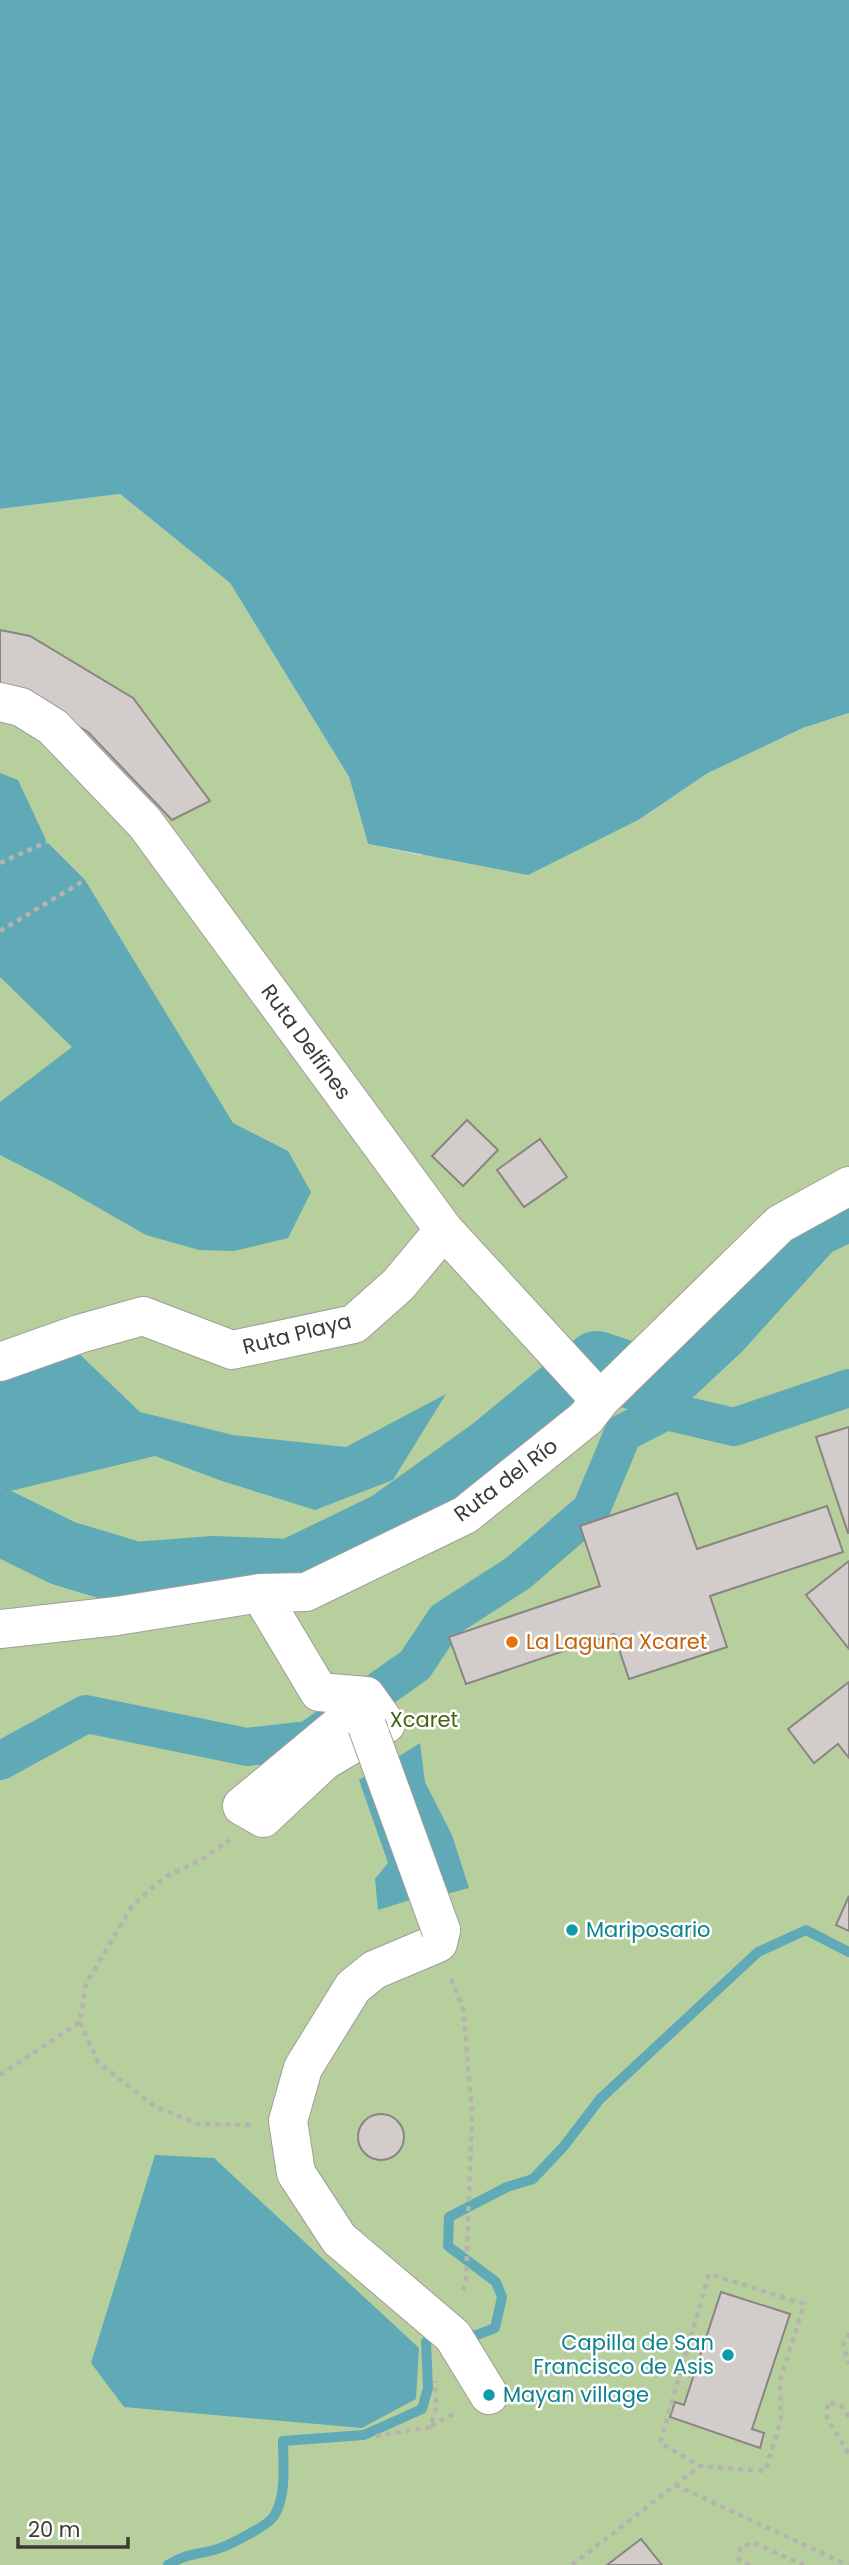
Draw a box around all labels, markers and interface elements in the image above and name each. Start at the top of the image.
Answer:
street label: Ruta Delfines [255,978,358,1105]
street label: Ruta Playa [239,1306,354,1361]
street label: Ruta del Río [448,1431,564,1528]
place label: La Laguna Xcaret [526,1627,708,1656]
marker: La Laguna Xcaret [504,1634,520,1650]
park label: Xcaret [390,1705,458,1734]
place label: Mariposario [586,1915,711,1944]
marker: Mariposario [564,1922,580,1938]
place label: Capilla de San Francisco de Asis [533,2328,714,2381]
marker: Capilla de San Francisco de Asis [720,2347,736,2363]
place label: Mayan village [503,2380,649,2409]
marker: Mayan village [481,2387,497,2403]
scale bar [18,2506,128,2550]
text: 20 m [28,2515,81,2544]

